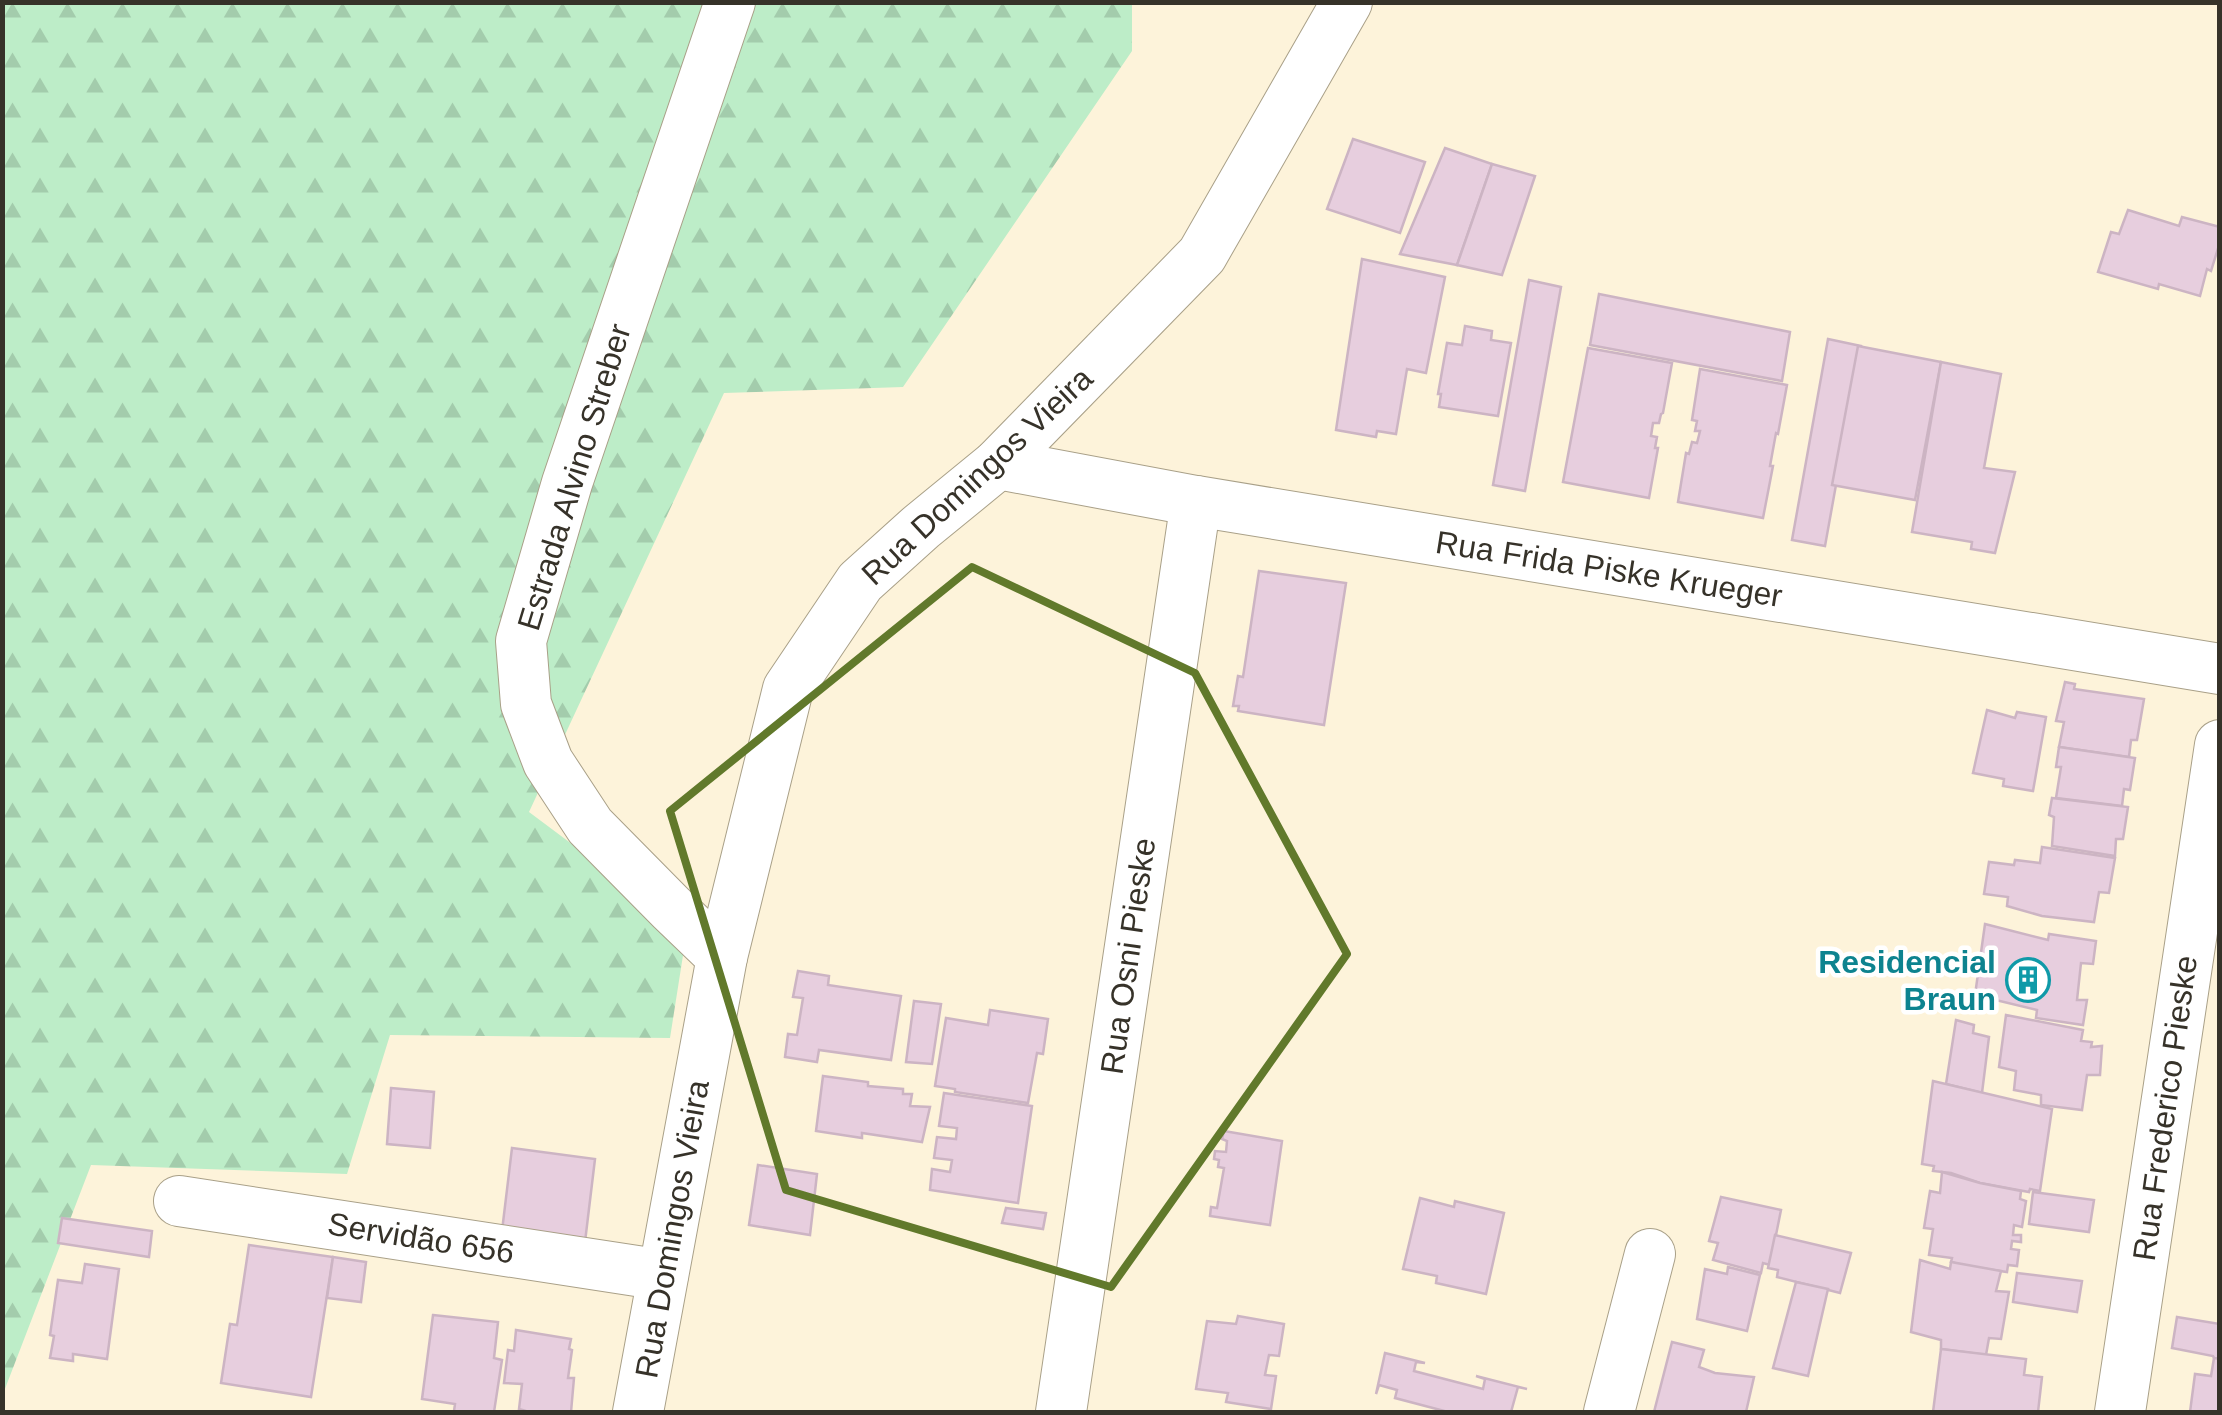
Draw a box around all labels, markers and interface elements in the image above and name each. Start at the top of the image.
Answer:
street label: Estrada Alvino Streber [510,319,638,635]
street label: Rua Domingos Vieira [854,360,1100,592]
street label: Rua Frida Piske Krueger [1433,524,1785,614]
street label: Rua Osni Pieske [1094,835,1162,1077]
place label: Residencial Braun [1818,944,1996,1017]
street label: Rua Frederico Pieske [2126,953,2204,1263]
building icon: Residencial Braun [2005,957,2051,1003]
street label: Rua Domingos Vieira [628,1077,716,1381]
street label: Servidão 656 [325,1205,517,1271]

